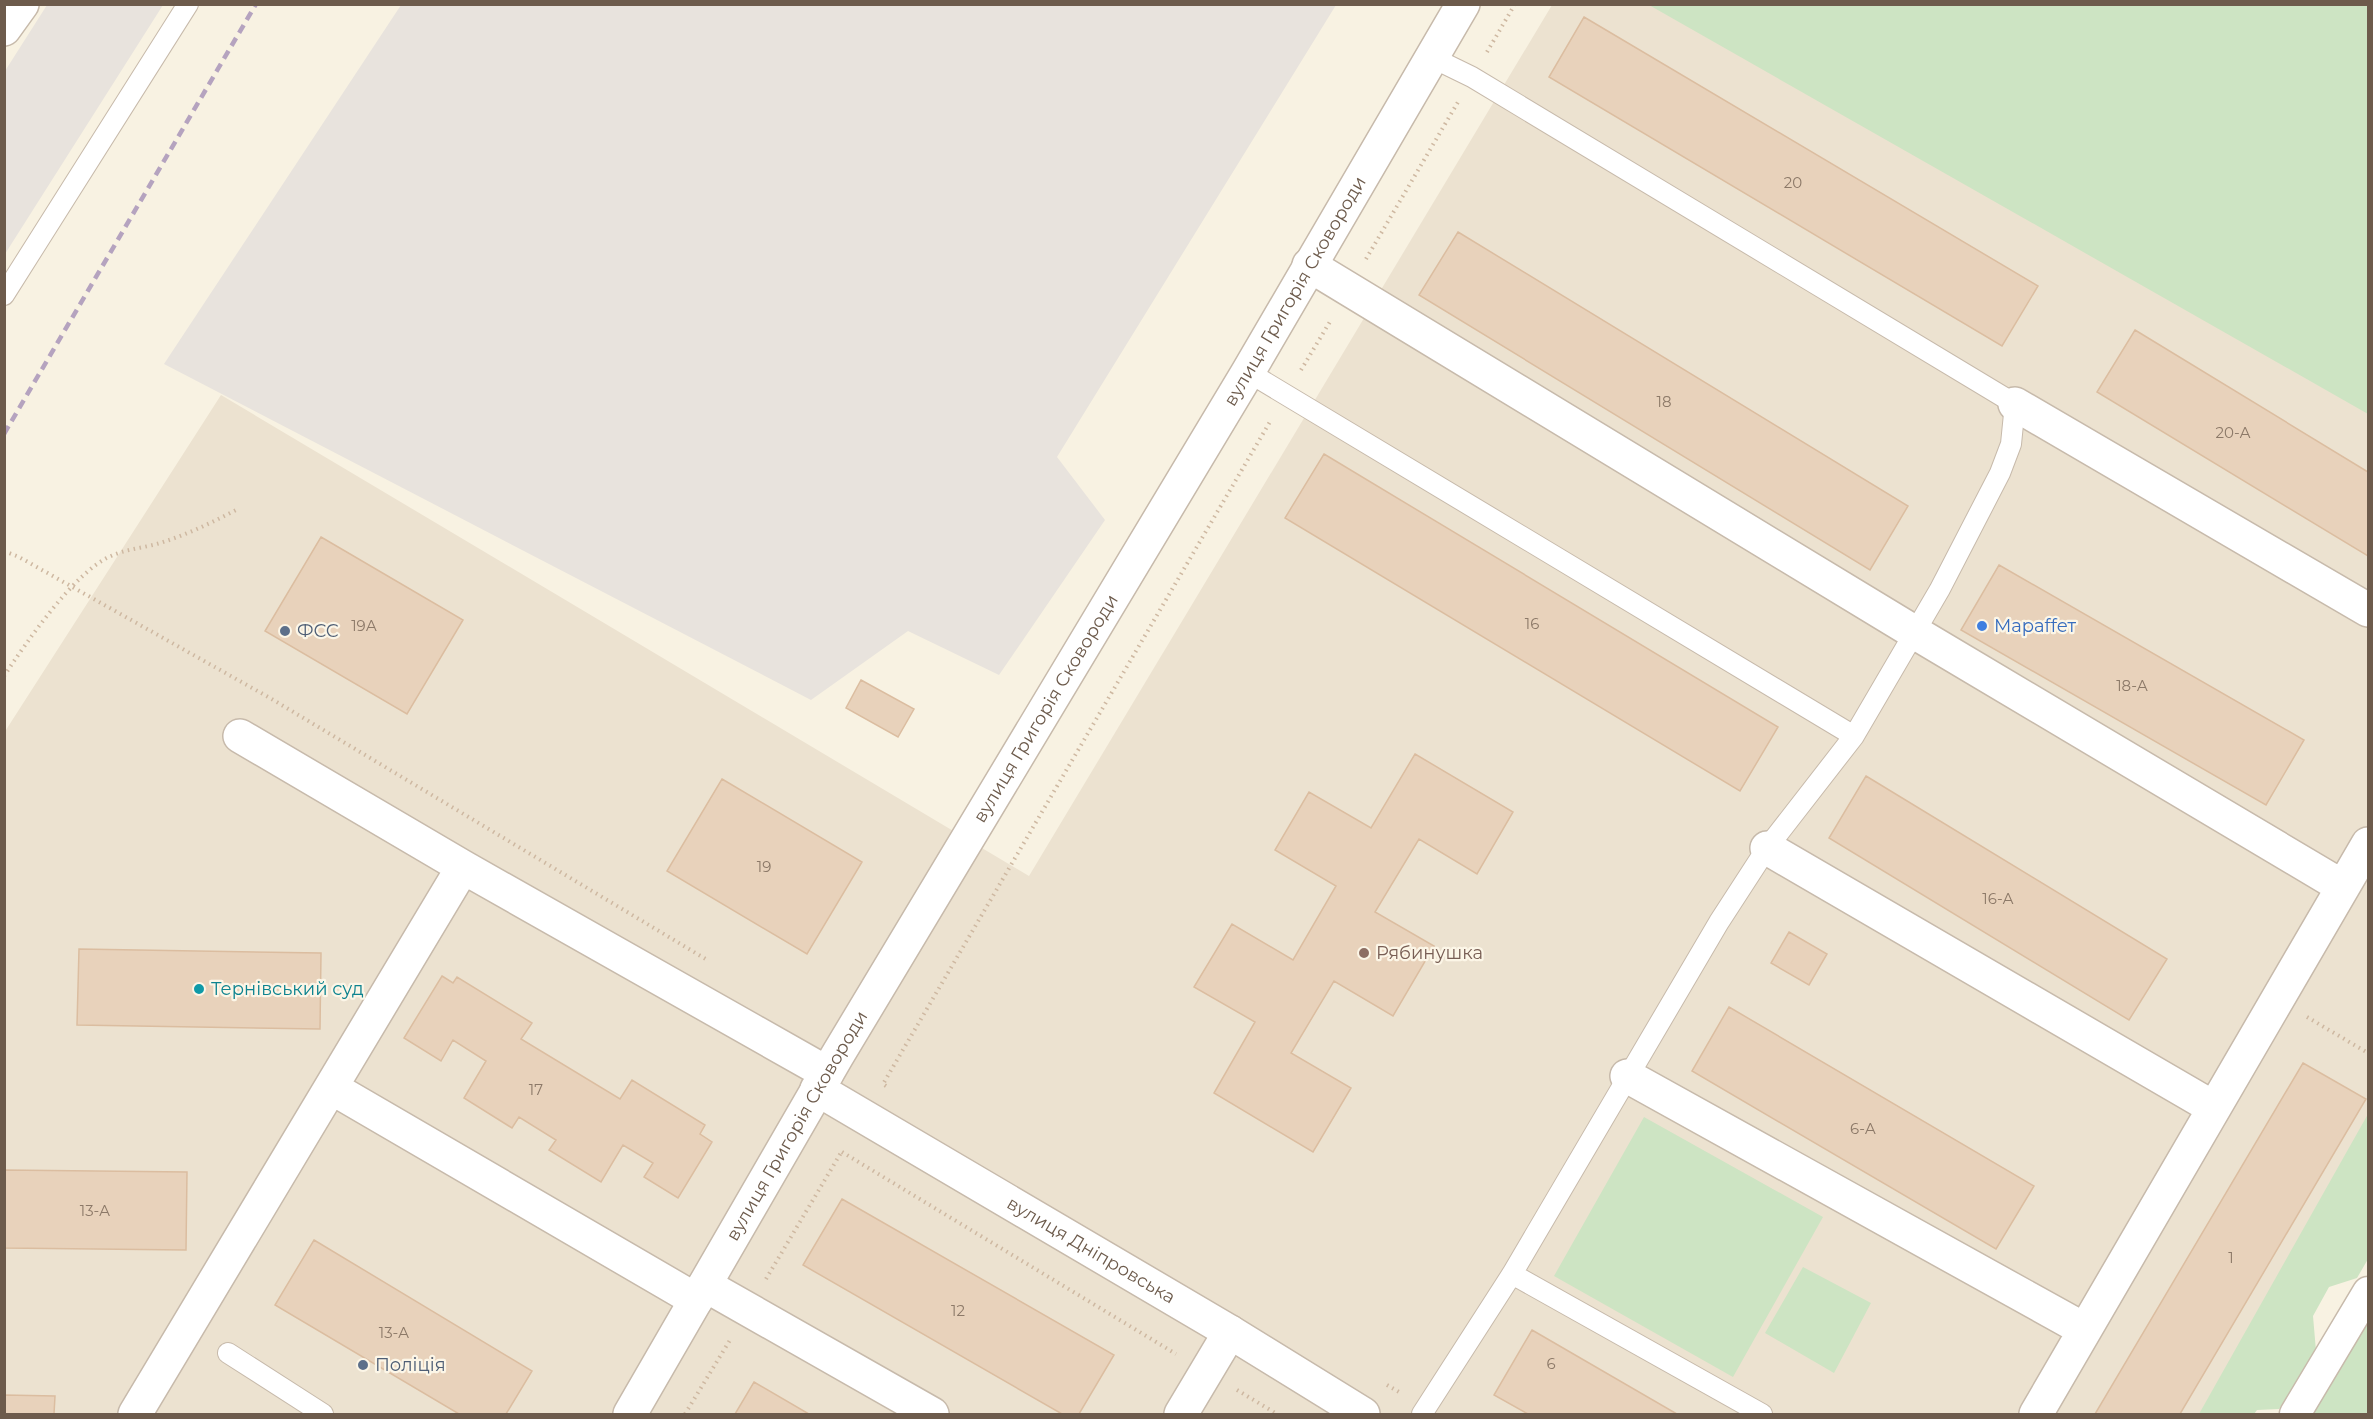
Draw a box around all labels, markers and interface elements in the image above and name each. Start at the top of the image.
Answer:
street label: вулиця Григорія Сковороди [1219,172,1371,410]
house number: 20 [1784,173,1802,192]
house number: 18 [1657,392,1672,411]
house number: 20-А [2215,423,2251,442]
street label: вулиця Григорія Сковороди [969,590,1123,827]
house number: 16 [1525,614,1539,633]
place label: Мараffет [1994,615,2077,637]
house number: 19А [351,616,377,635]
marker: Мараffет [1975,619,1989,633]
place label: ФСС [297,620,339,642]
marker: ФСС [278,624,292,638]
house number: 18-А [2116,676,2148,695]
house number: 19 [757,857,771,876]
house number: 16-А [1982,889,2014,908]
place label: Рябинушка [1376,942,1483,964]
marker: Рябинушка [1357,946,1371,960]
place label: Тернівський суд [211,978,364,1000]
marker: Тернівський суд [192,982,206,996]
street label: вулиця Григорія Сковороди [721,1007,873,1245]
house number: 17 [529,1080,543,1099]
house number: 6-А [1850,1119,1876,1138]
street label: вулиця Дніпровська [1003,1192,1179,1308]
house number: 13-А [80,1201,110,1220]
house number: 1 [2228,1248,2234,1267]
house number: 12 [951,1301,965,1320]
house number: 13-А [379,1323,409,1342]
place label: Поліція [375,1354,446,1376]
house number: 6 [1546,1354,1556,1373]
marker: Поліція [356,1358,370,1372]

